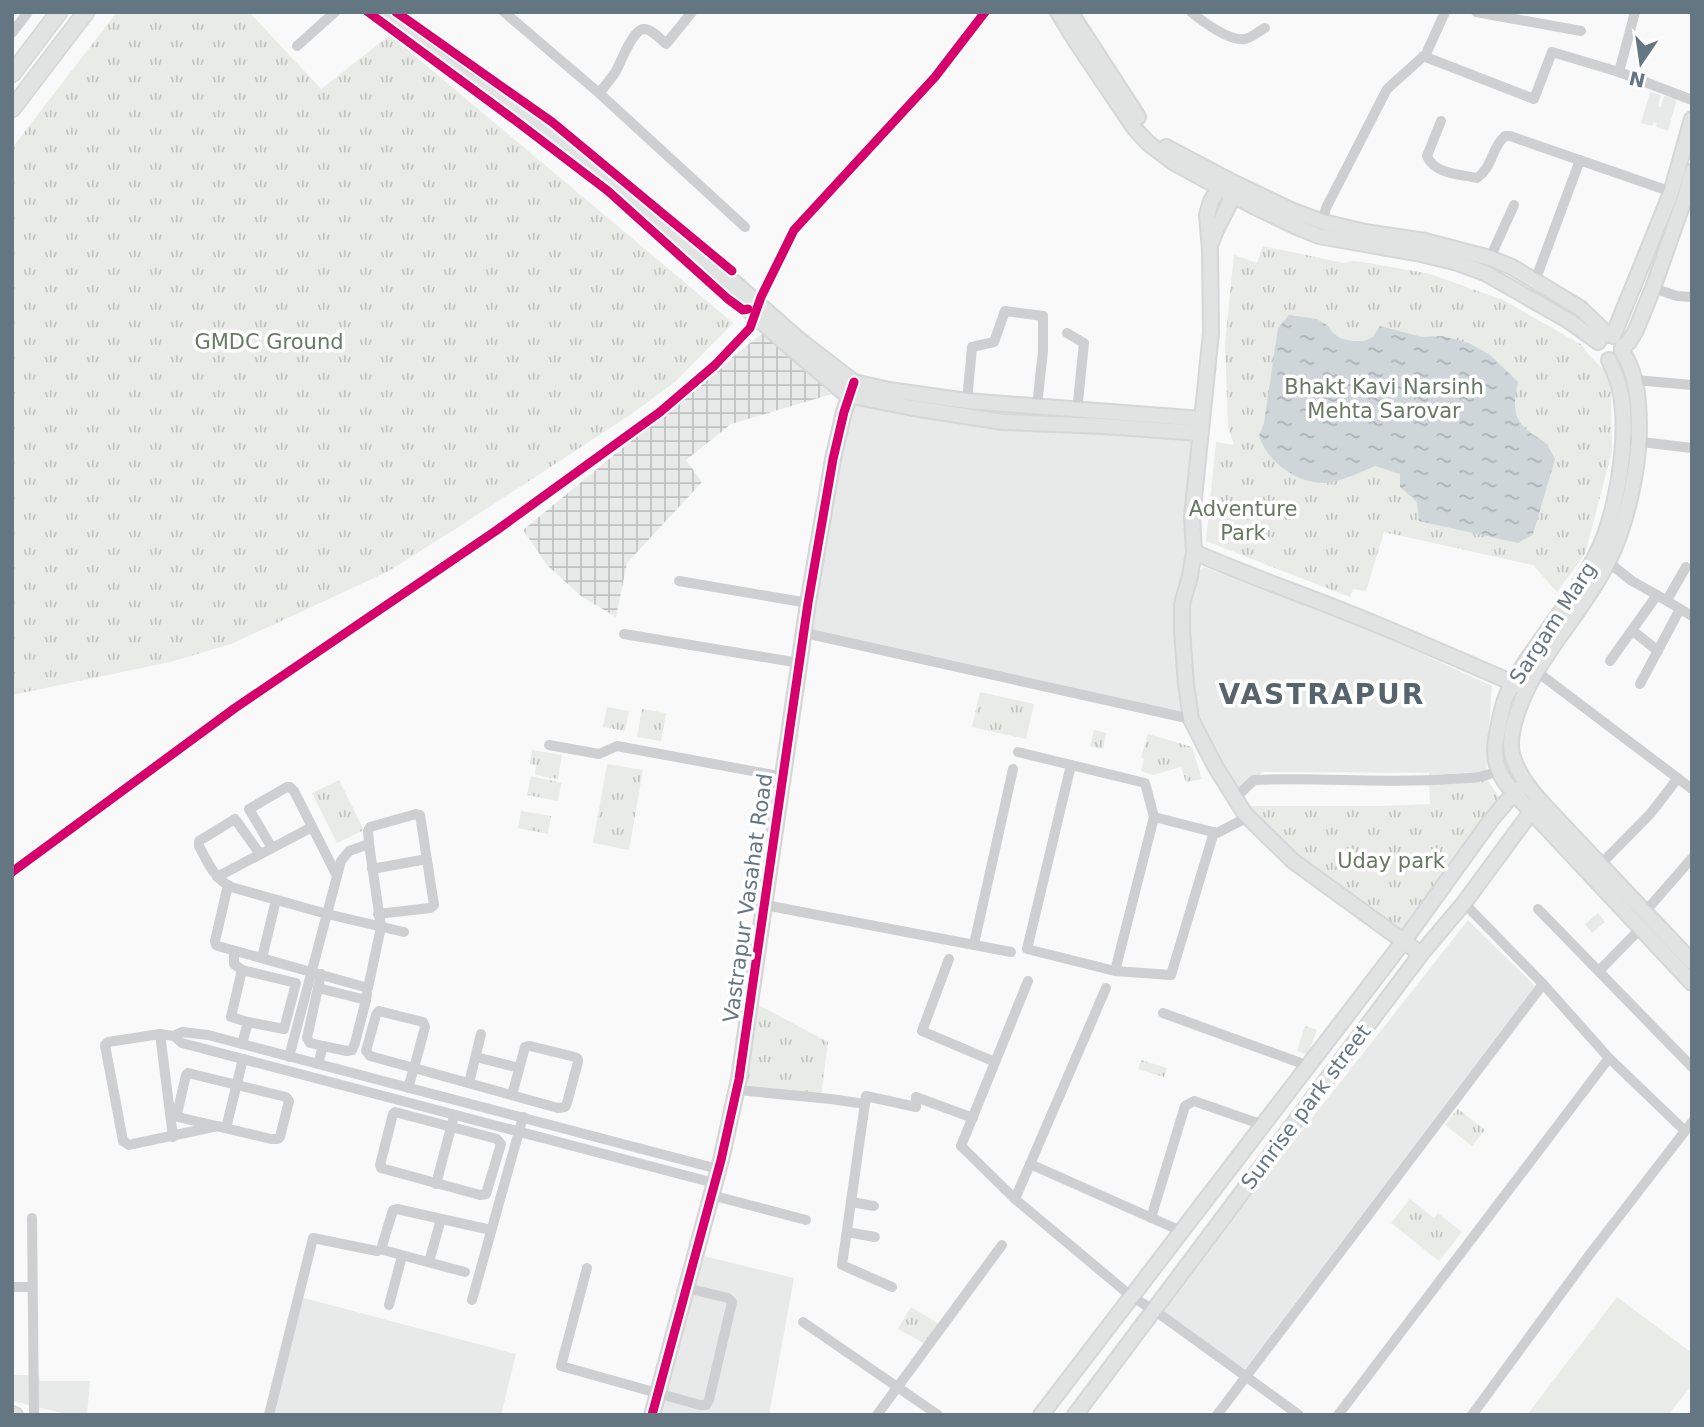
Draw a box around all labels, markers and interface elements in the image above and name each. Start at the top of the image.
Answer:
north arrow [1606,28,1676,98]
text: N [1627,67,1647,92]
park label: GMDC Ground [194,330,344,354]
park label: Bhakt Kavi Narsinh Mehta Sarovar [1284,375,1484,423]
park label: Adventure Park [1189,497,1297,545]
street label: Sargam Marg [1505,558,1601,688]
district label: VASTRAPUR [1219,678,1425,711]
street label: Vastrapur Vasahat Road [719,772,777,1024]
park label: Uday park [1337,849,1446,873]
street label: Sunrise park street [1236,1020,1376,1194]

